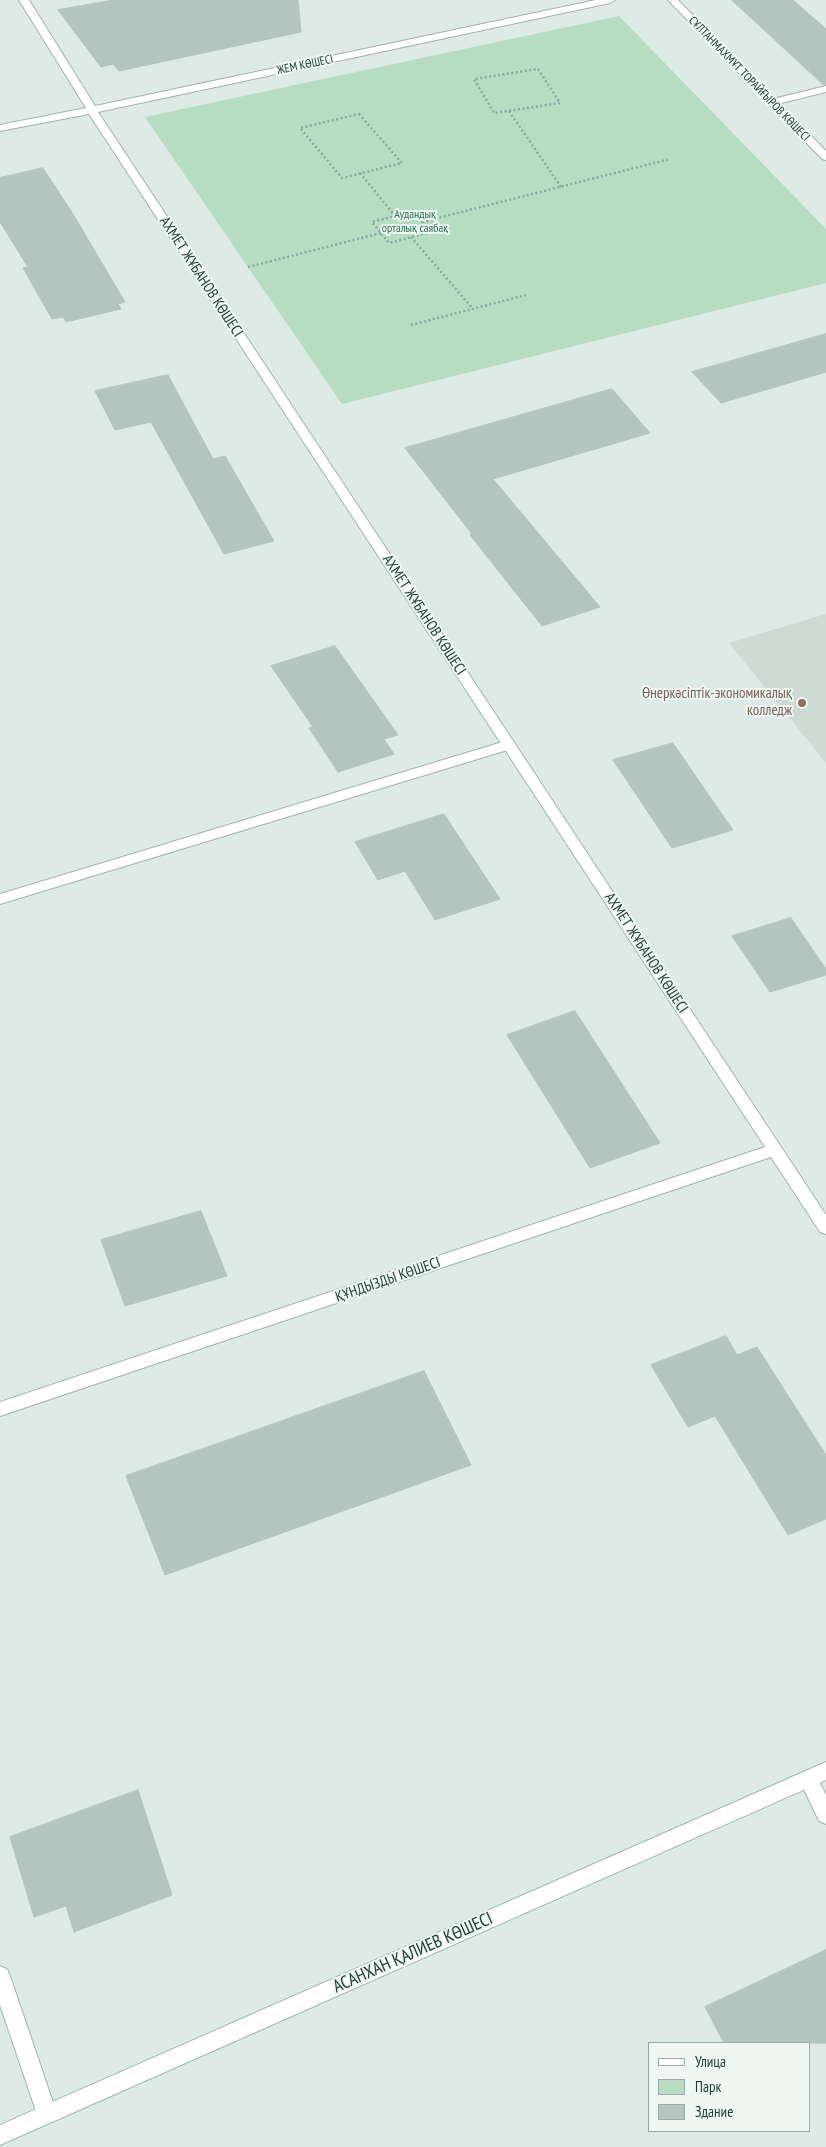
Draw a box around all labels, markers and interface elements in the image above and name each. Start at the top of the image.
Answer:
street label: СҰЛТАНМАХМҰТ ТОРАЙҒЫРОВ КӨШЕСІ [685,14,813,144]
street label: ЖЕМ КӨШЕСІ [275,52,335,78]
park label: Аудандық орталық саябақ [382,208,448,236]
street label: АХМЕТ ЖҰБАНОВ КӨШЕСІ [155,213,247,341]
street label: АХМЕТ ЖҰБАНОВ КӨШЕСІ [378,551,470,679]
place label: Өнеркәсіптік-экономикалық колледж [642,685,792,720]
marker: Өнеркәсіптік-экономикалық колледж [796,697,808,709]
street label: АХМЕТ ЖҰБАНОВ КӨШЕСІ [600,889,692,1017]
street label: ҚҰНДЫЗДЫ КӨШЕСІ [333,1254,443,1306]
street label: АСАНХАН ҚАЛИЕВ КӨШЕСІ [330,1908,496,1998]
legend [648,2042,811,2132]
text: Улица [695,2052,726,2071]
text: Парк [695,2077,721,2096]
text: Здание [695,2102,733,2121]

